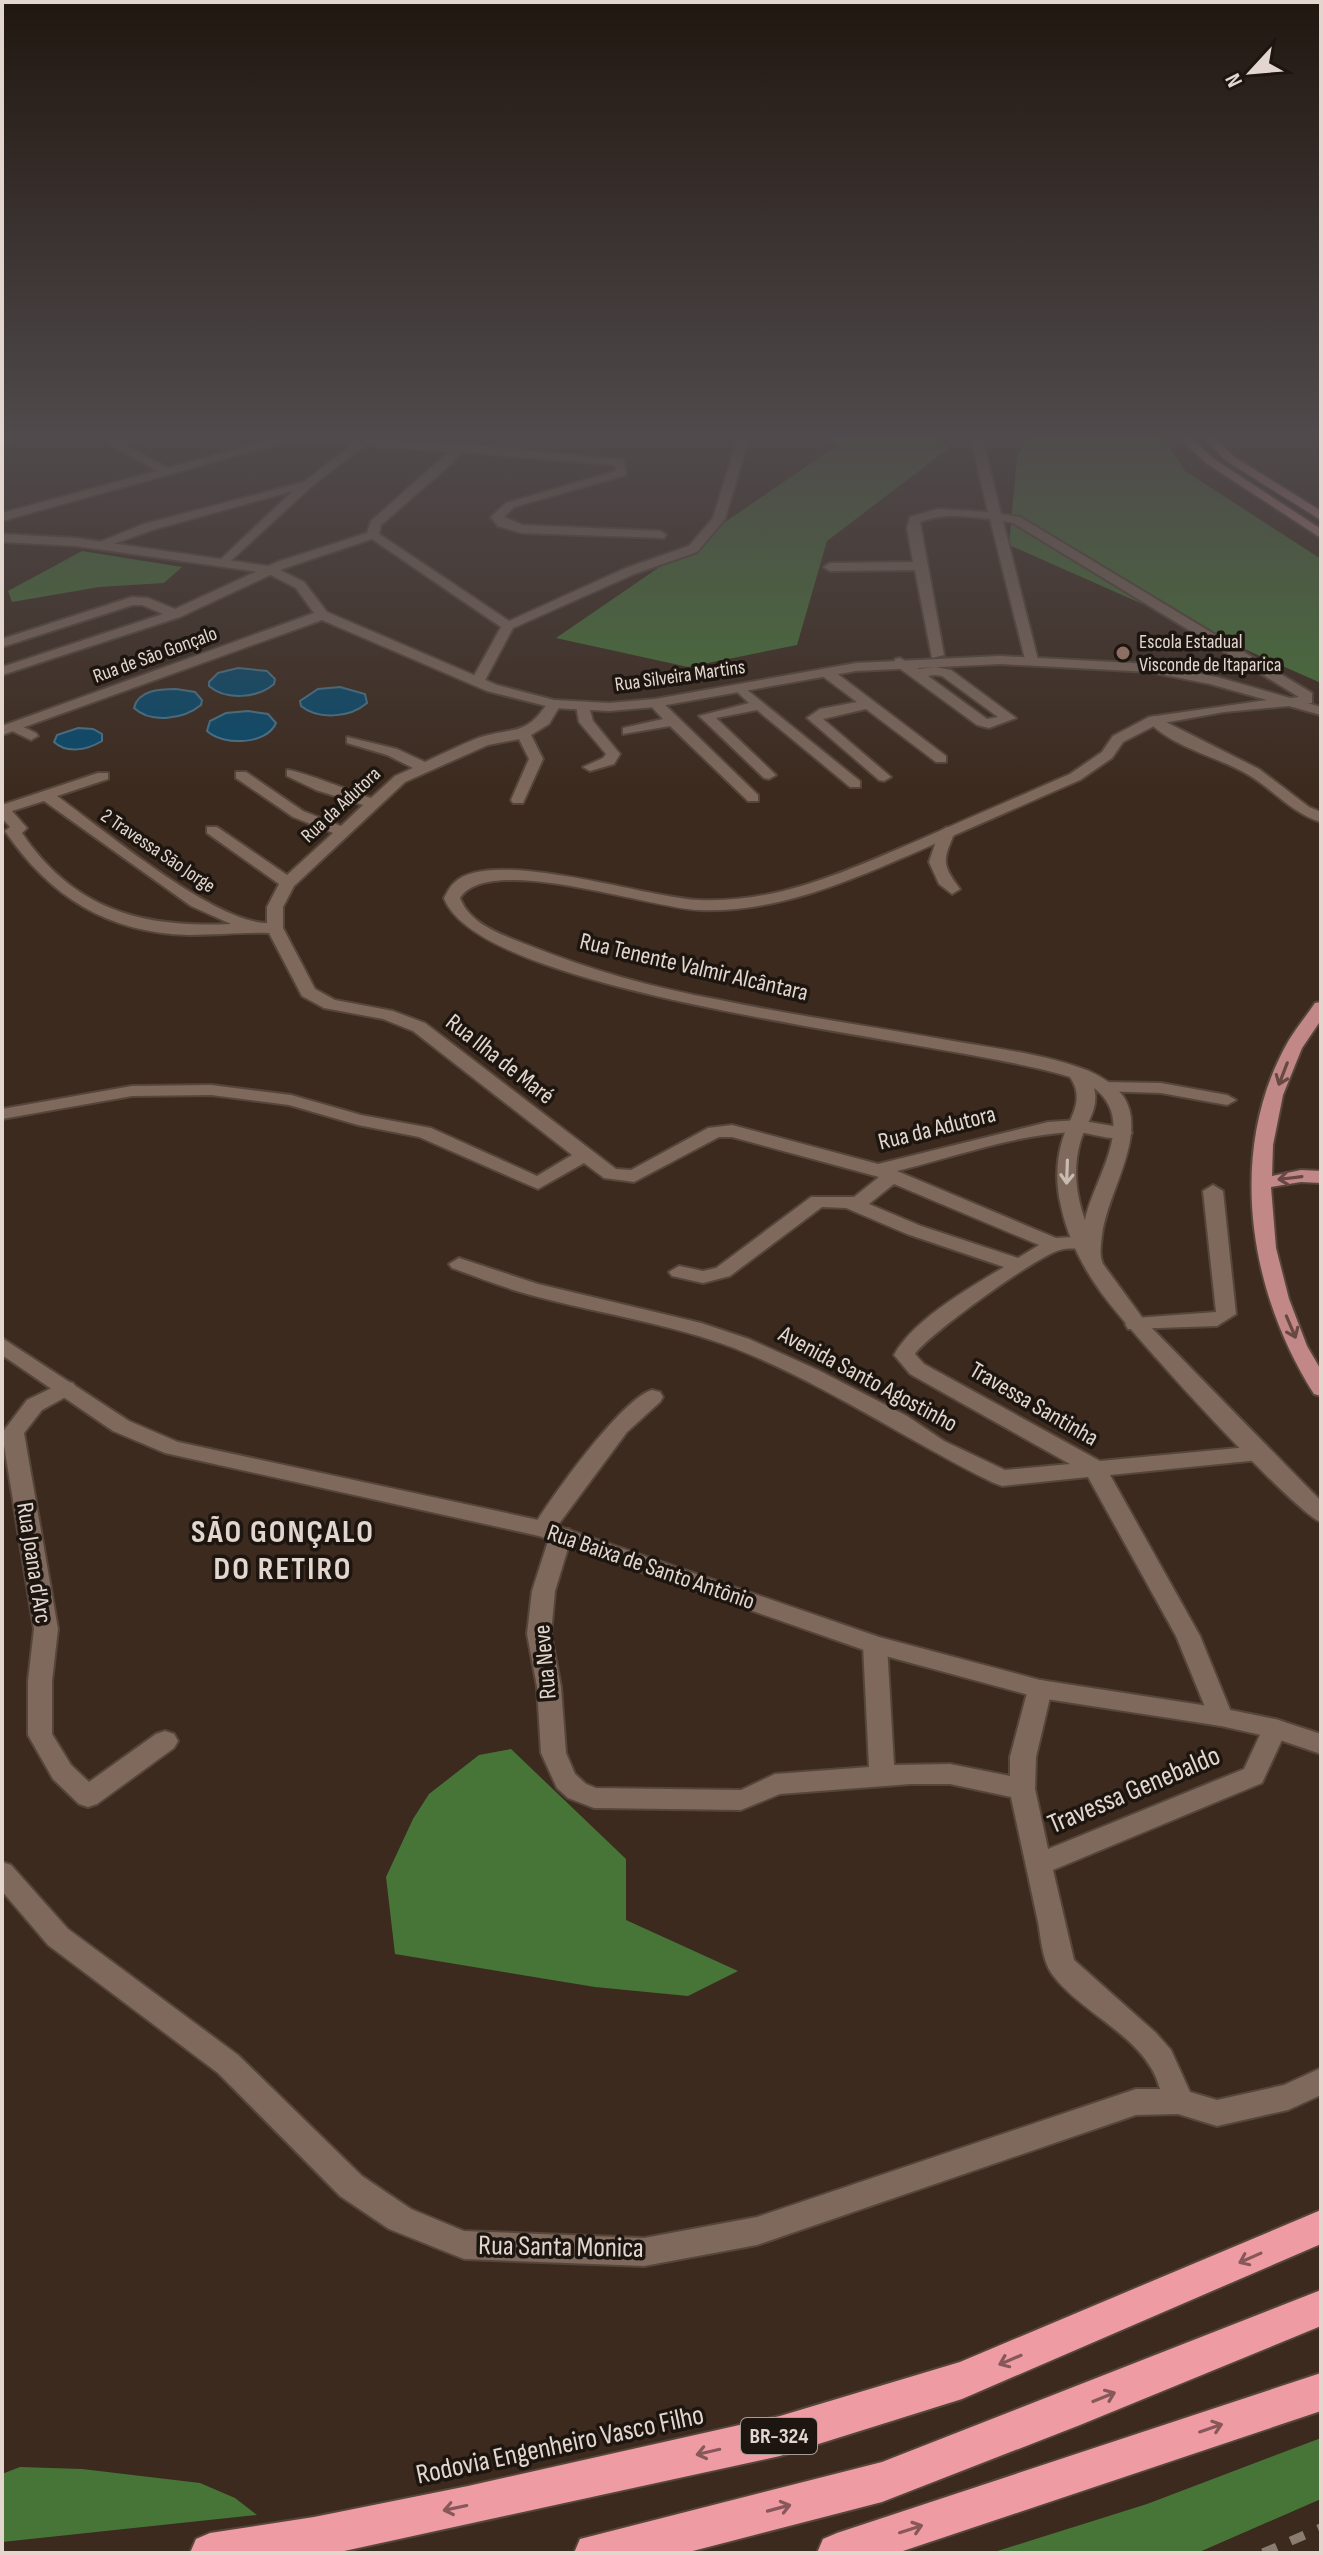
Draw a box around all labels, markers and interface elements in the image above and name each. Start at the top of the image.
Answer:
north arrow [1211,32,1291,112]
text: N [1220,69,1249,91]
street label: Rua de São Gonçalo [90,621,220,689]
place label: Escola Estadual Visconde de Itaparica [1139,630,1281,677]
marker: Escola Estadual Visconde de Itaparica [1114,644,1132,662]
street label: Rua Silveira Martins [613,655,747,697]
street label: Rua da Adutora [296,762,386,848]
street label: 2 Travessa São Jorge [96,804,220,898]
street label: Rua Tenente Valmir Alcântara [577,927,811,1007]
street label: Rua Ilha de Maré [440,1008,560,1110]
one-way arrow [1275,1061,1290,1086]
street label: Rua da Adutora [875,1099,999,1157]
one-way arrow [1060,1158,1075,1185]
one-way arrow [1277,1171,1304,1186]
one-way arrow [1284,1314,1299,1338]
street label: Avenida Santo Agostinho [773,1319,962,1438]
street label: Travessa Santinha [965,1356,1103,1452]
street label: Rua Joana d'Arc [10,1500,58,1626]
district label: SÃO GONÇALO DO RETIRO [191,1513,375,1589]
street label: Rua Baixa de Santo Antônio [543,1518,759,1616]
street label: Rua Neve [527,1624,563,1700]
street label: Travessa Genebaldo [1043,1739,1225,1841]
street label: Rua Santa Monica [478,2229,644,2265]
one-way arrow [1238,2252,1262,2267]
one-way arrow [998,2354,1023,2368]
one-way arrow [1091,2389,1116,2403]
street label: Rodovia Engenheiro Vasco Filho [413,2398,707,2492]
road number: BR-324 [741,2418,817,2454]
one-way arrow [1198,2419,1223,2434]
one-way arrow [696,2445,722,2460]
one-way arrow [765,2500,791,2515]
one-way arrow [442,2502,468,2517]
one-way arrow [898,2521,924,2536]

